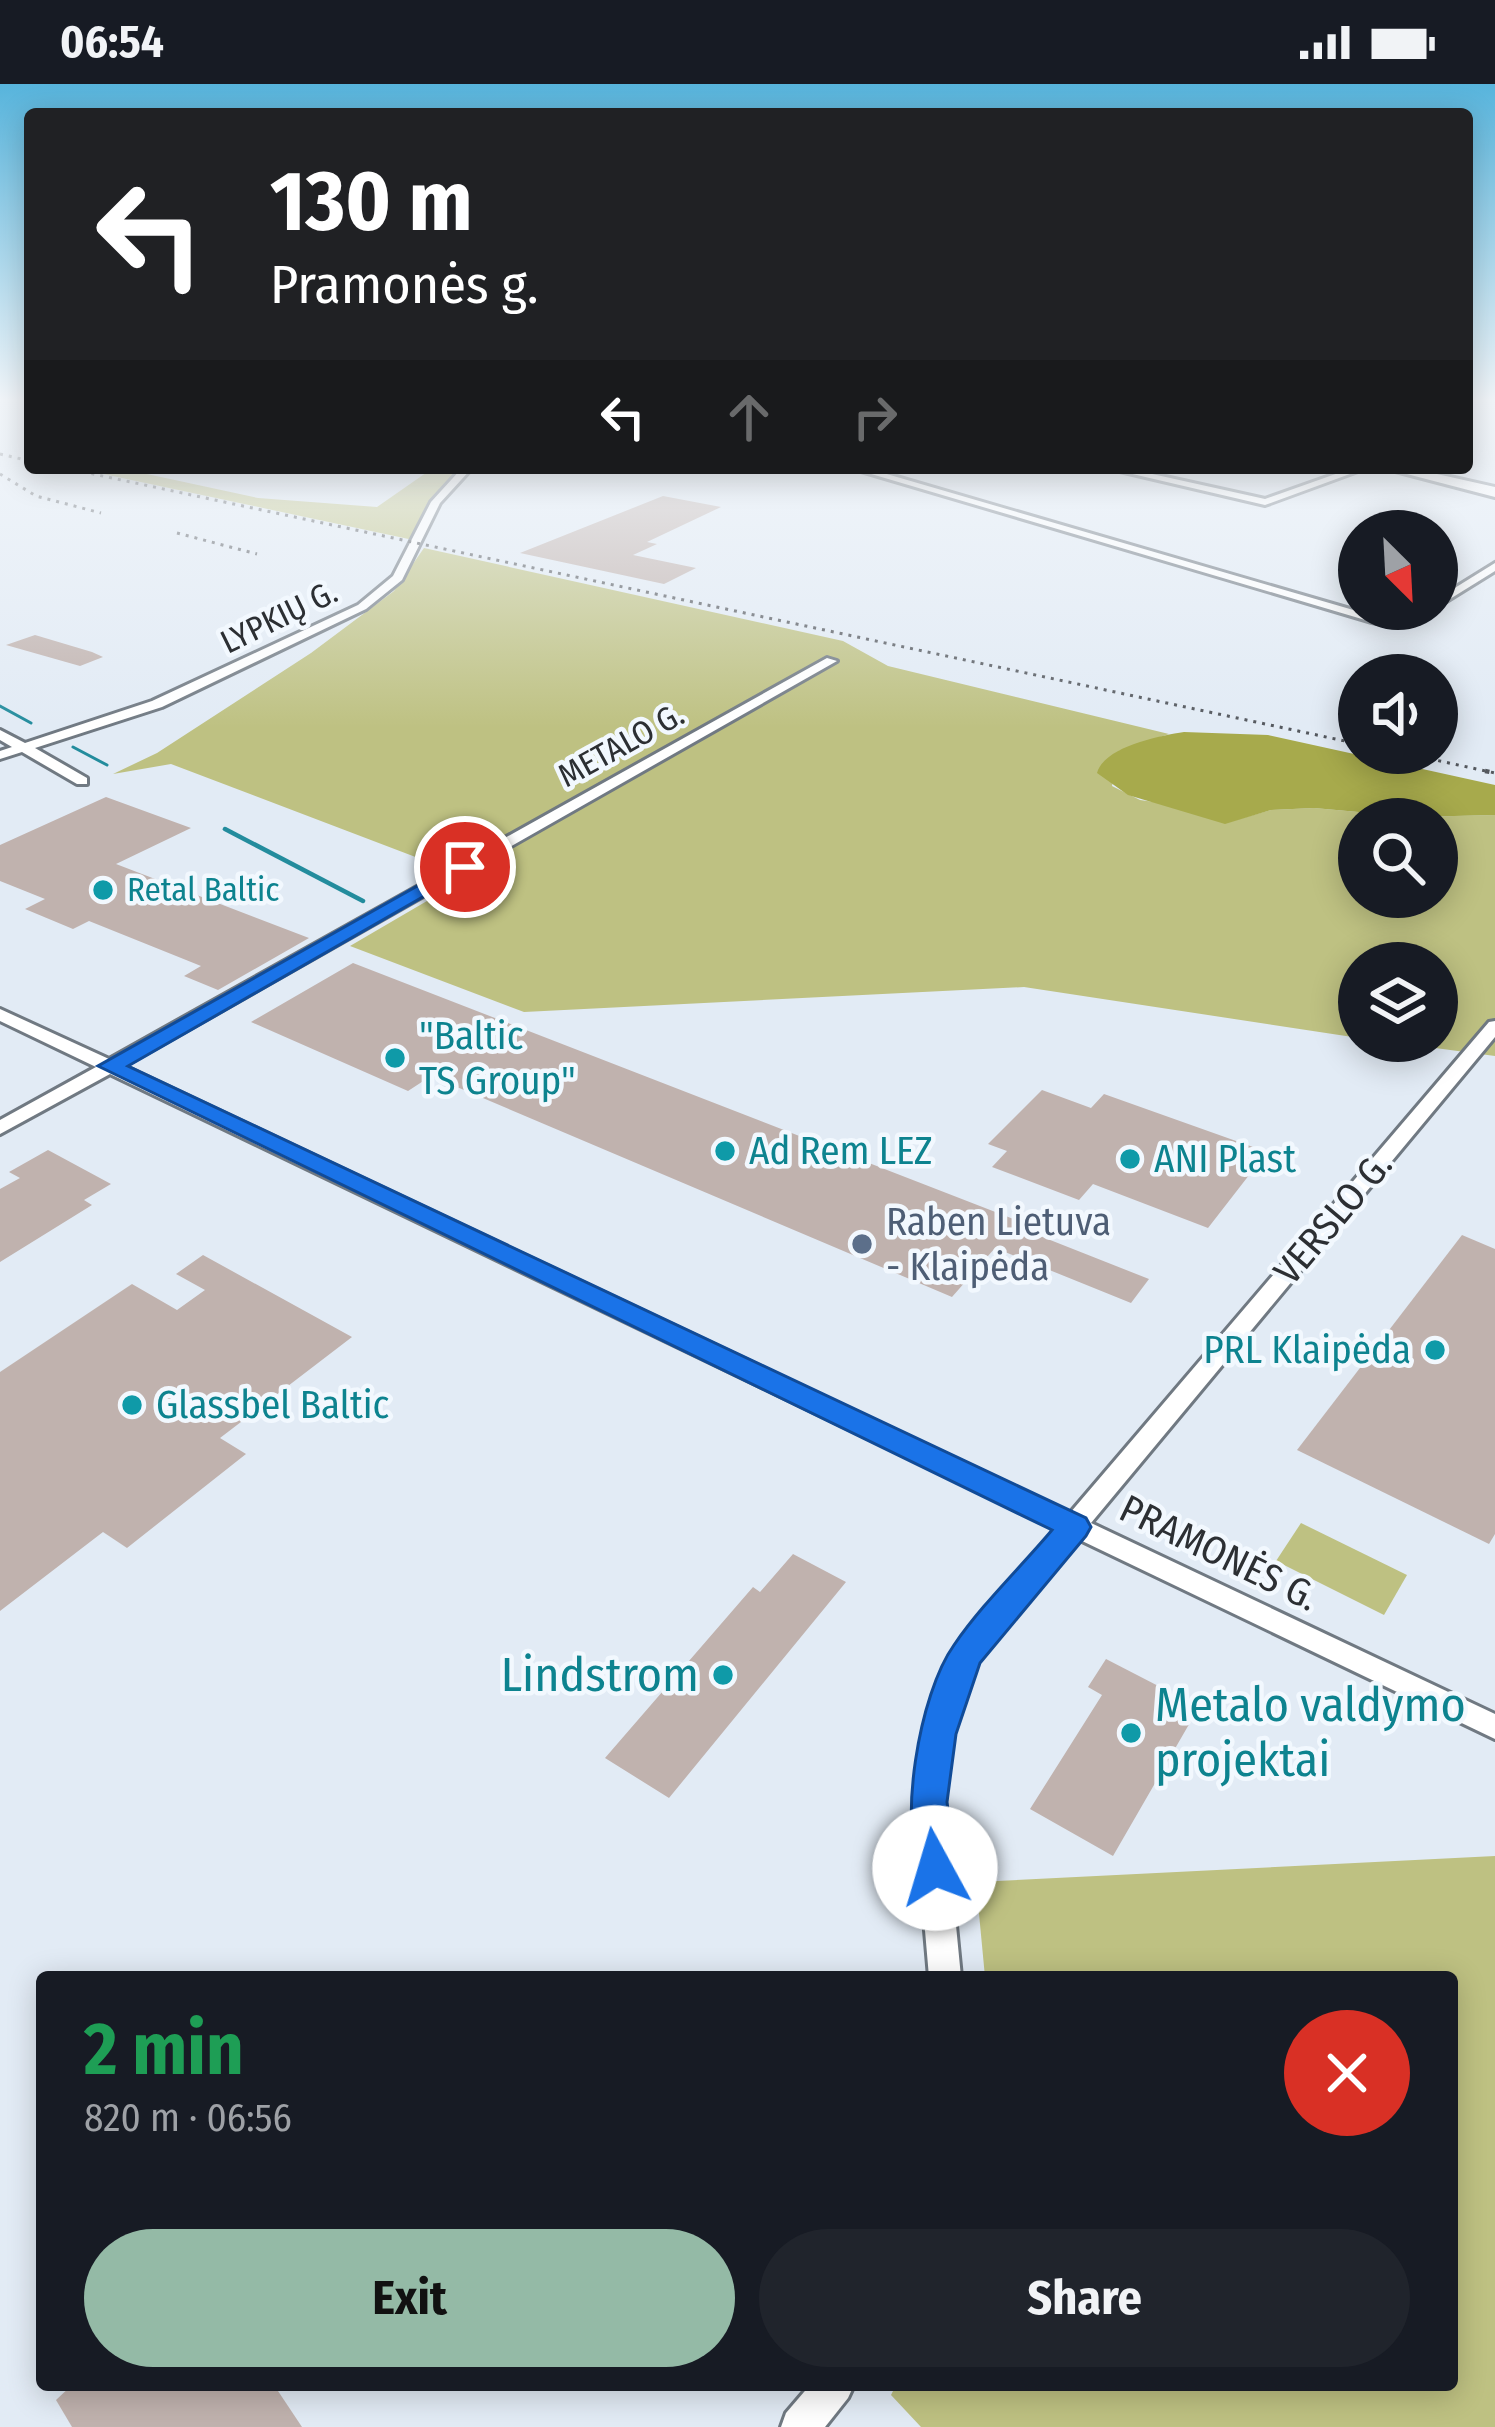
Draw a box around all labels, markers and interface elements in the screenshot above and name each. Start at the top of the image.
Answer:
text: 06:54 [60,15,164,69]
text: 130 m [270,151,473,252]
icon: left [72,156,228,312]
text: Pramonės g. [270,253,538,317]
icon: left [590,384,656,450]
icon: ahead [716,384,782,450]
icon: right [842,384,908,450]
north arrow [1338,510,1458,630]
map controls [1338,510,1458,1062]
street label: LYPKIŲ G. [214,572,344,662]
button: sound [1338,654,1458,774]
street label: METALO G. [551,694,691,796]
button: search [1338,798,1458,918]
pin [414,816,516,918]
icon: arrive [432,834,498,900]
place label: Retal Baltic [127,870,280,910]
marker: Retal Baltic [90,877,116,903]
button: layers [1338,942,1458,1062]
place label: "Baltic TS Group" [419,1013,576,1104]
marker: "Baltic TS Group" [382,1045,408,1071]
place label: Ad Rem LEZ [749,1128,932,1174]
place label: ANI Plast [1154,1136,1296,1182]
marker: Ad Rem LEZ [712,1138,738,1164]
street label: VERSLO G. [1265,1143,1401,1293]
marker: ANI Plast [1117,1146,1143,1172]
place label: Raben Lietuva - Klaipėda [886,1199,1111,1290]
marker: Raben Lietuva - Klaipėda [849,1231,875,1257]
place label: PRL Klaipėda [1203,1327,1411,1373]
marker: PRL Klaipėda [1422,1337,1448,1363]
place label: Glassbel Baltic [156,1382,389,1428]
marker: Glassbel Baltic [119,1392,145,1418]
street label: PRAMONĖS G. [1112,1485,1326,1621]
place label: Lindstrom [501,1646,699,1704]
marker: Lindstrom [710,1662,736,1688]
place label: Metalo valdymo projektai [1155,1676,1466,1789]
marker: Metalo valdymo projektai [1118,1720,1144,1746]
position arrow [872,1805,998,1931]
text: 2 min [84,2007,244,2093]
button: close [1284,2010,1410,2136]
text: 820 m · 06:56 [84,2095,292,2141]
button: Exit [84,2229,735,2367]
button: Share [759,2229,1410,2367]

